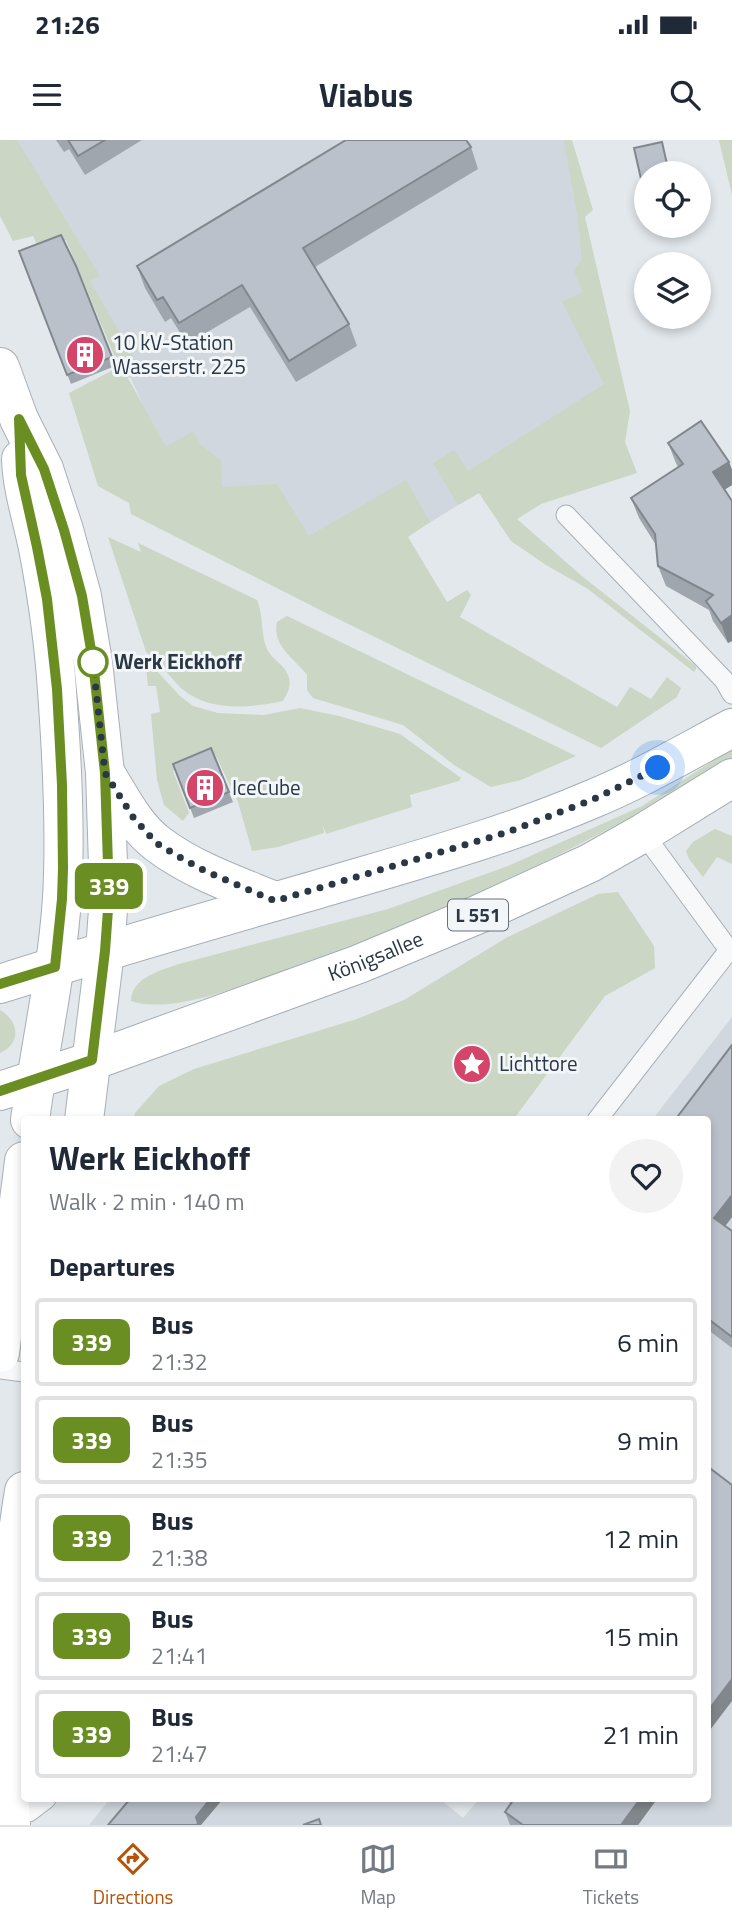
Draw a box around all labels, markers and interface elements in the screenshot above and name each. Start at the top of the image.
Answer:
text: 21:26 [35,5,100,44]
text: Viabus [319,71,413,119]
icon: menu [28,76,66,114]
icon: search [666,76,704,114]
map controls [634,161,711,329]
button: locate [634,161,711,238]
button: layers [634,252,711,329]
place label: 10 kV-Station Wasserstr. 225 [112,326,246,382]
building icon: 10 kV-Station Wasserstr. 225 [64,334,106,376]
place label: Werk Eickhoff [114,645,243,677]
marker: Werk Eickhoff [78,647,108,677]
your location [640,750,675,785]
building icon: IceCube [184,767,226,809]
place label: IceCube [232,771,301,803]
line badge: 339 [69,863,149,909]
text: 339 [89,868,129,904]
road number: L 551 [448,900,508,930]
street label: Königsallee [323,922,428,989]
place icon: Lichttore [451,1043,493,1085]
place label: Lichttore [499,1047,578,1079]
text: Werk Eickhoff [49,1133,250,1183]
button: heart [609,1139,683,1213]
text: Walk · 2 min · 140 m [49,1184,245,1219]
text: Departures [49,1247,175,1286]
text: Bus [151,1305,193,1344]
text: 6 min [617,1323,679,1362]
text: 339 [71,1324,112,1360]
text: 21:32 [151,1344,208,1379]
text: Bus [151,1403,193,1442]
text: 9 min [617,1421,679,1460]
text: 339 [71,1422,112,1458]
text: 21:35 [151,1442,208,1477]
text: Bus [151,1501,193,1540]
text: 12 min [603,1519,679,1558]
text: 339 [71,1520,112,1556]
text: 21:38 [151,1540,208,1575]
text: Bus [151,1599,193,1638]
text: 15 min [603,1617,679,1656]
text: 339 [71,1618,112,1654]
text: 21:41 [151,1638,208,1673]
text: Bus [151,1697,193,1736]
text: 21 min [603,1715,679,1754]
text: 339 [71,1716,112,1752]
text: 21:47 [151,1736,208,1771]
tab: Directions [93,1840,173,1911]
tab: Map [359,1840,397,1911]
tab: Tickets [583,1840,639,1911]

